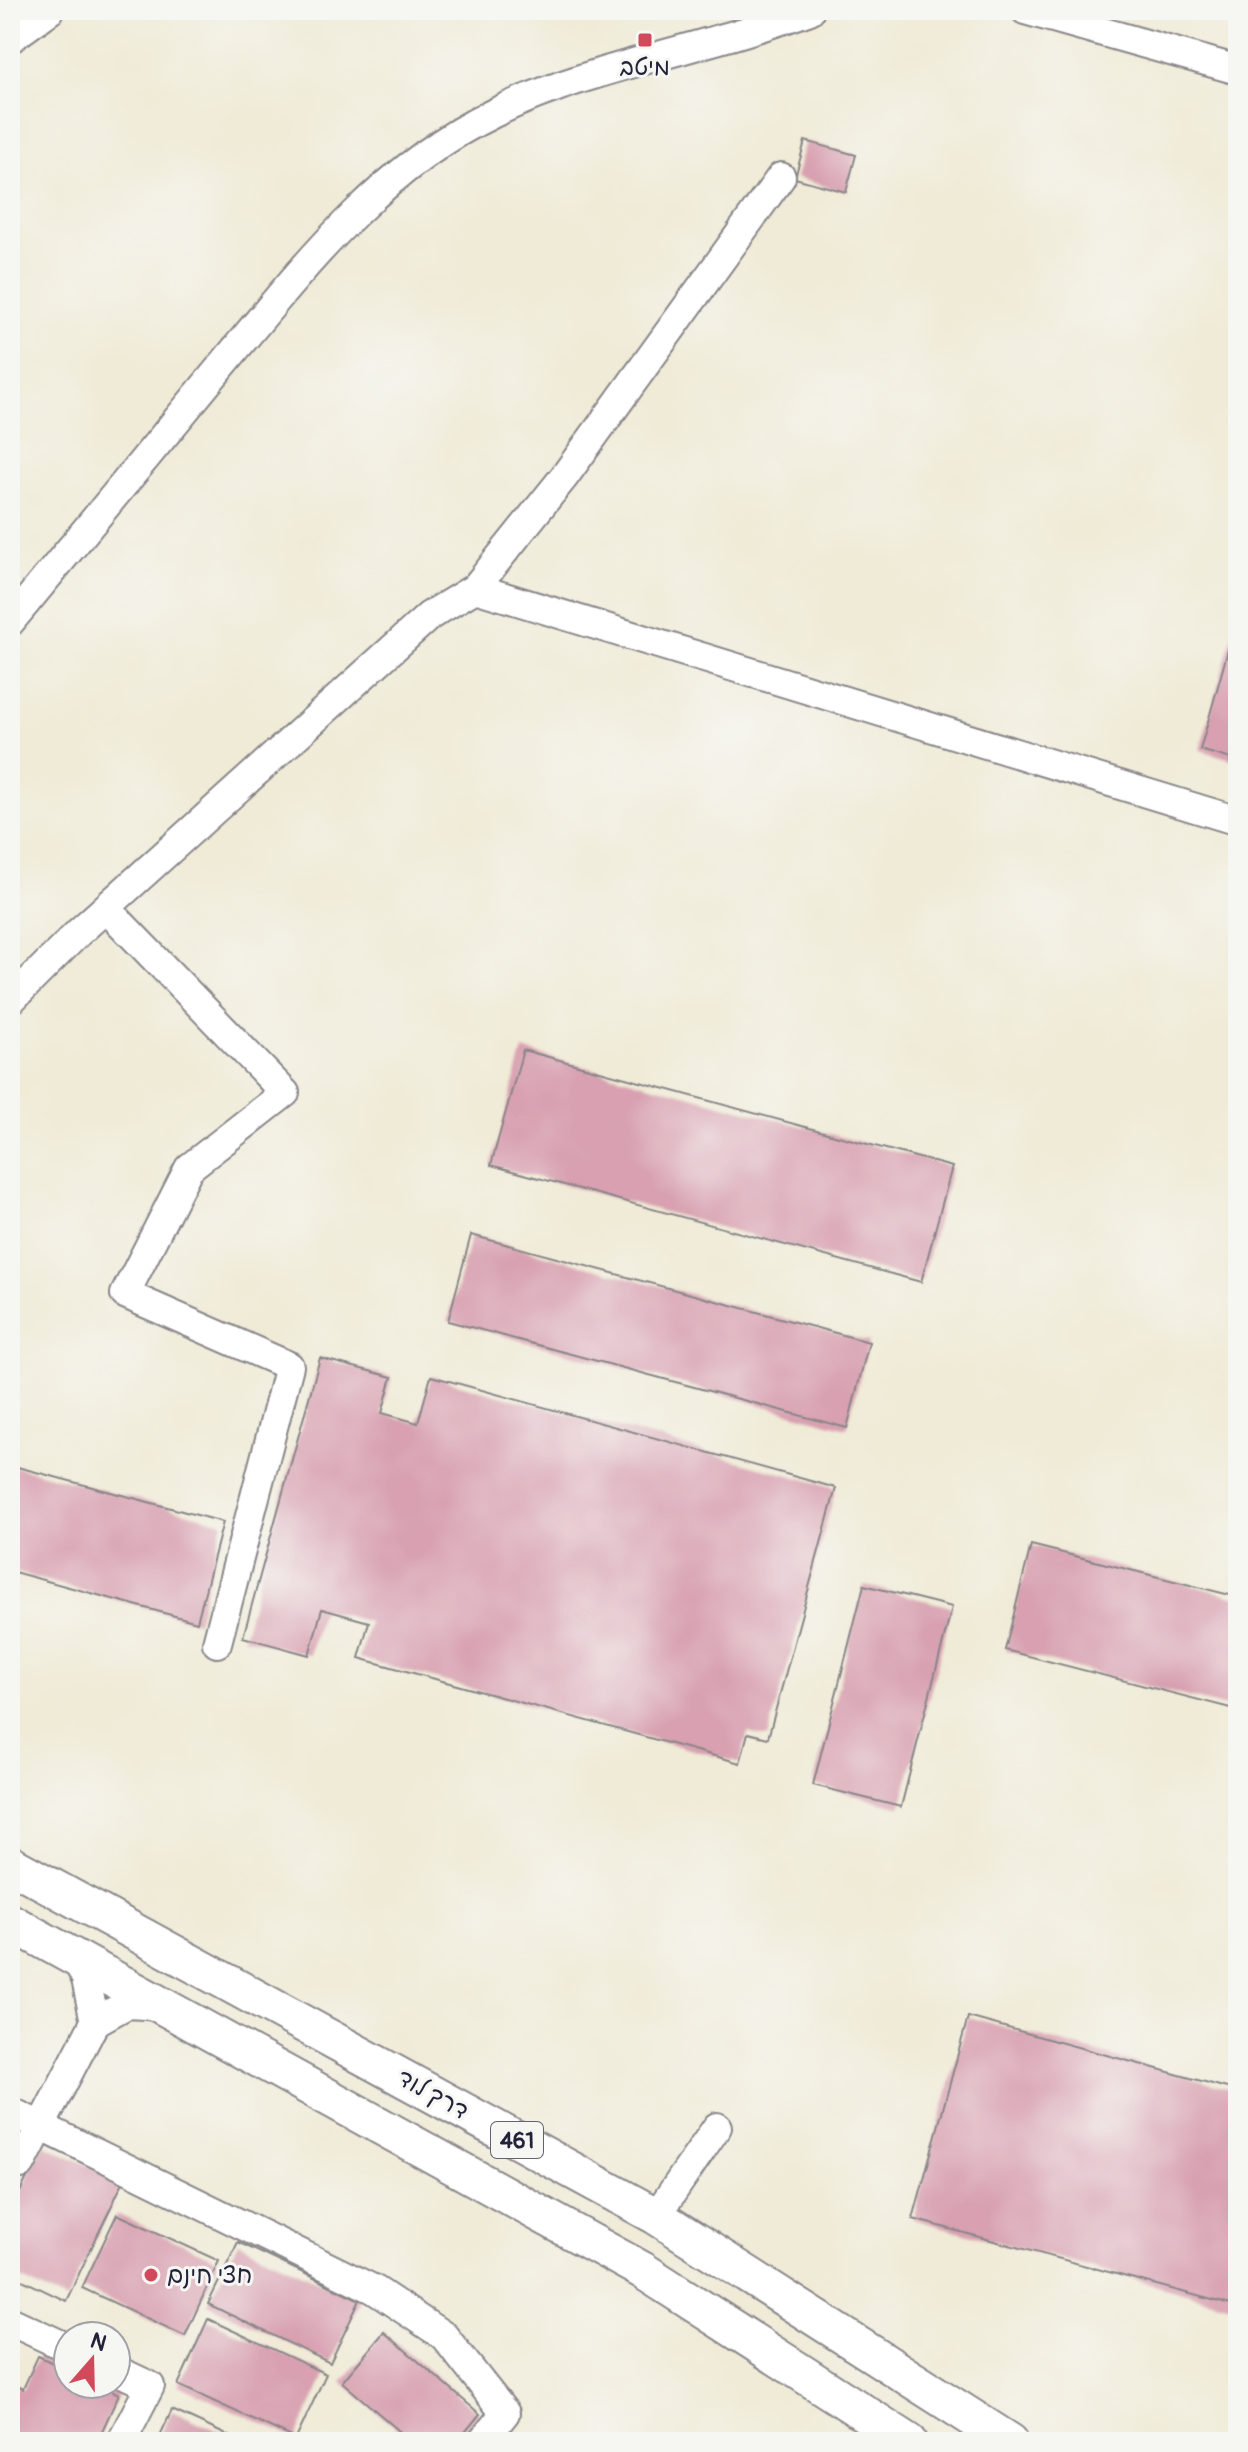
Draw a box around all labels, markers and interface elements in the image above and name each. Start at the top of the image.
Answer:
marker: מיטב [636,31,654,49]
place label: מיטב [620,53,670,82]
street label: דרך לוד [392,2063,473,2126]
road number: 461 [491,2122,543,2158]
place label: חצי חינם [167,2261,252,2290]
marker: חצי חינם [142,2266,160,2284]
north arrow [52,2320,132,2400]
text: N [87,2326,110,2358]

